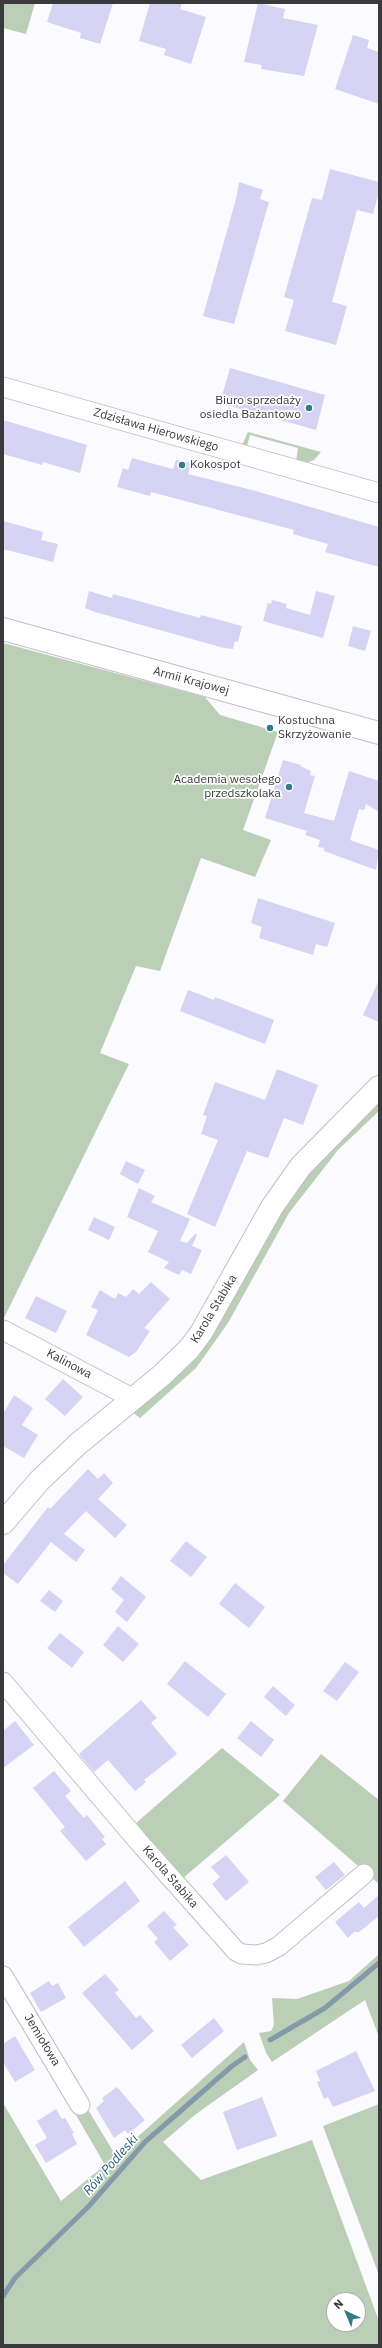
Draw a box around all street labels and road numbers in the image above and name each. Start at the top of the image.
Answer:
street label: Zdzisława Hierowskiego [92,405,220,455]
street label: Armii Krajowej [151,664,231,698]
street label: Karola Stabika [188,1272,240,1346]
street label: Kalinowa [44,1346,94,1382]
street label: Karola Stabika [139,1843,201,1911]
street label: Jemiołowa [21,2011,63,2069]

